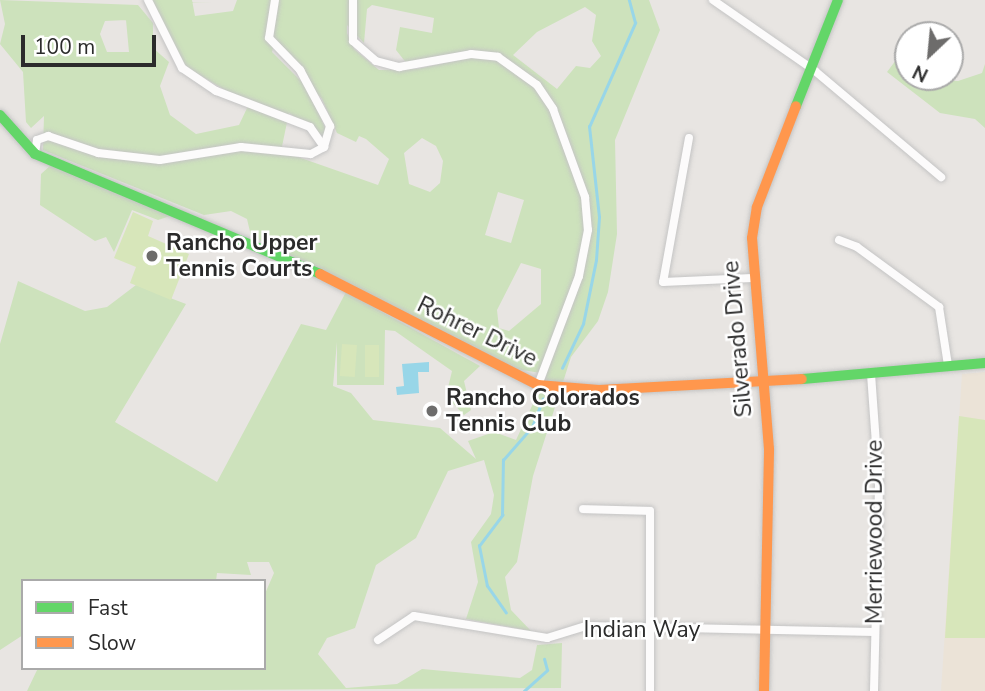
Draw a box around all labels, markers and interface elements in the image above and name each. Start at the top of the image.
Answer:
scale bar [24,21,159,65]
north arrow [894,21,964,91]
text: 100 m [34,33,95,61]
text: N [909,58,933,88]
place label: Rancho Upper Tennis Courts [166,229,318,283]
marker: Rancho Upper Tennis Courts [144,248,160,264]
street label: Silverado Drive [717,260,759,418]
street label: Rohrer Drive [413,291,541,373]
place label: Rancho Colorados Tennis Club [446,384,640,438]
marker: Rancho Colorados Tennis Club [424,403,440,419]
street label: Merriewood Drive [861,440,889,624]
legend [21,579,266,670]
text: Fast [88,594,128,622]
street label: Indian Way [584,616,700,644]
text: Slow [88,629,136,657]

